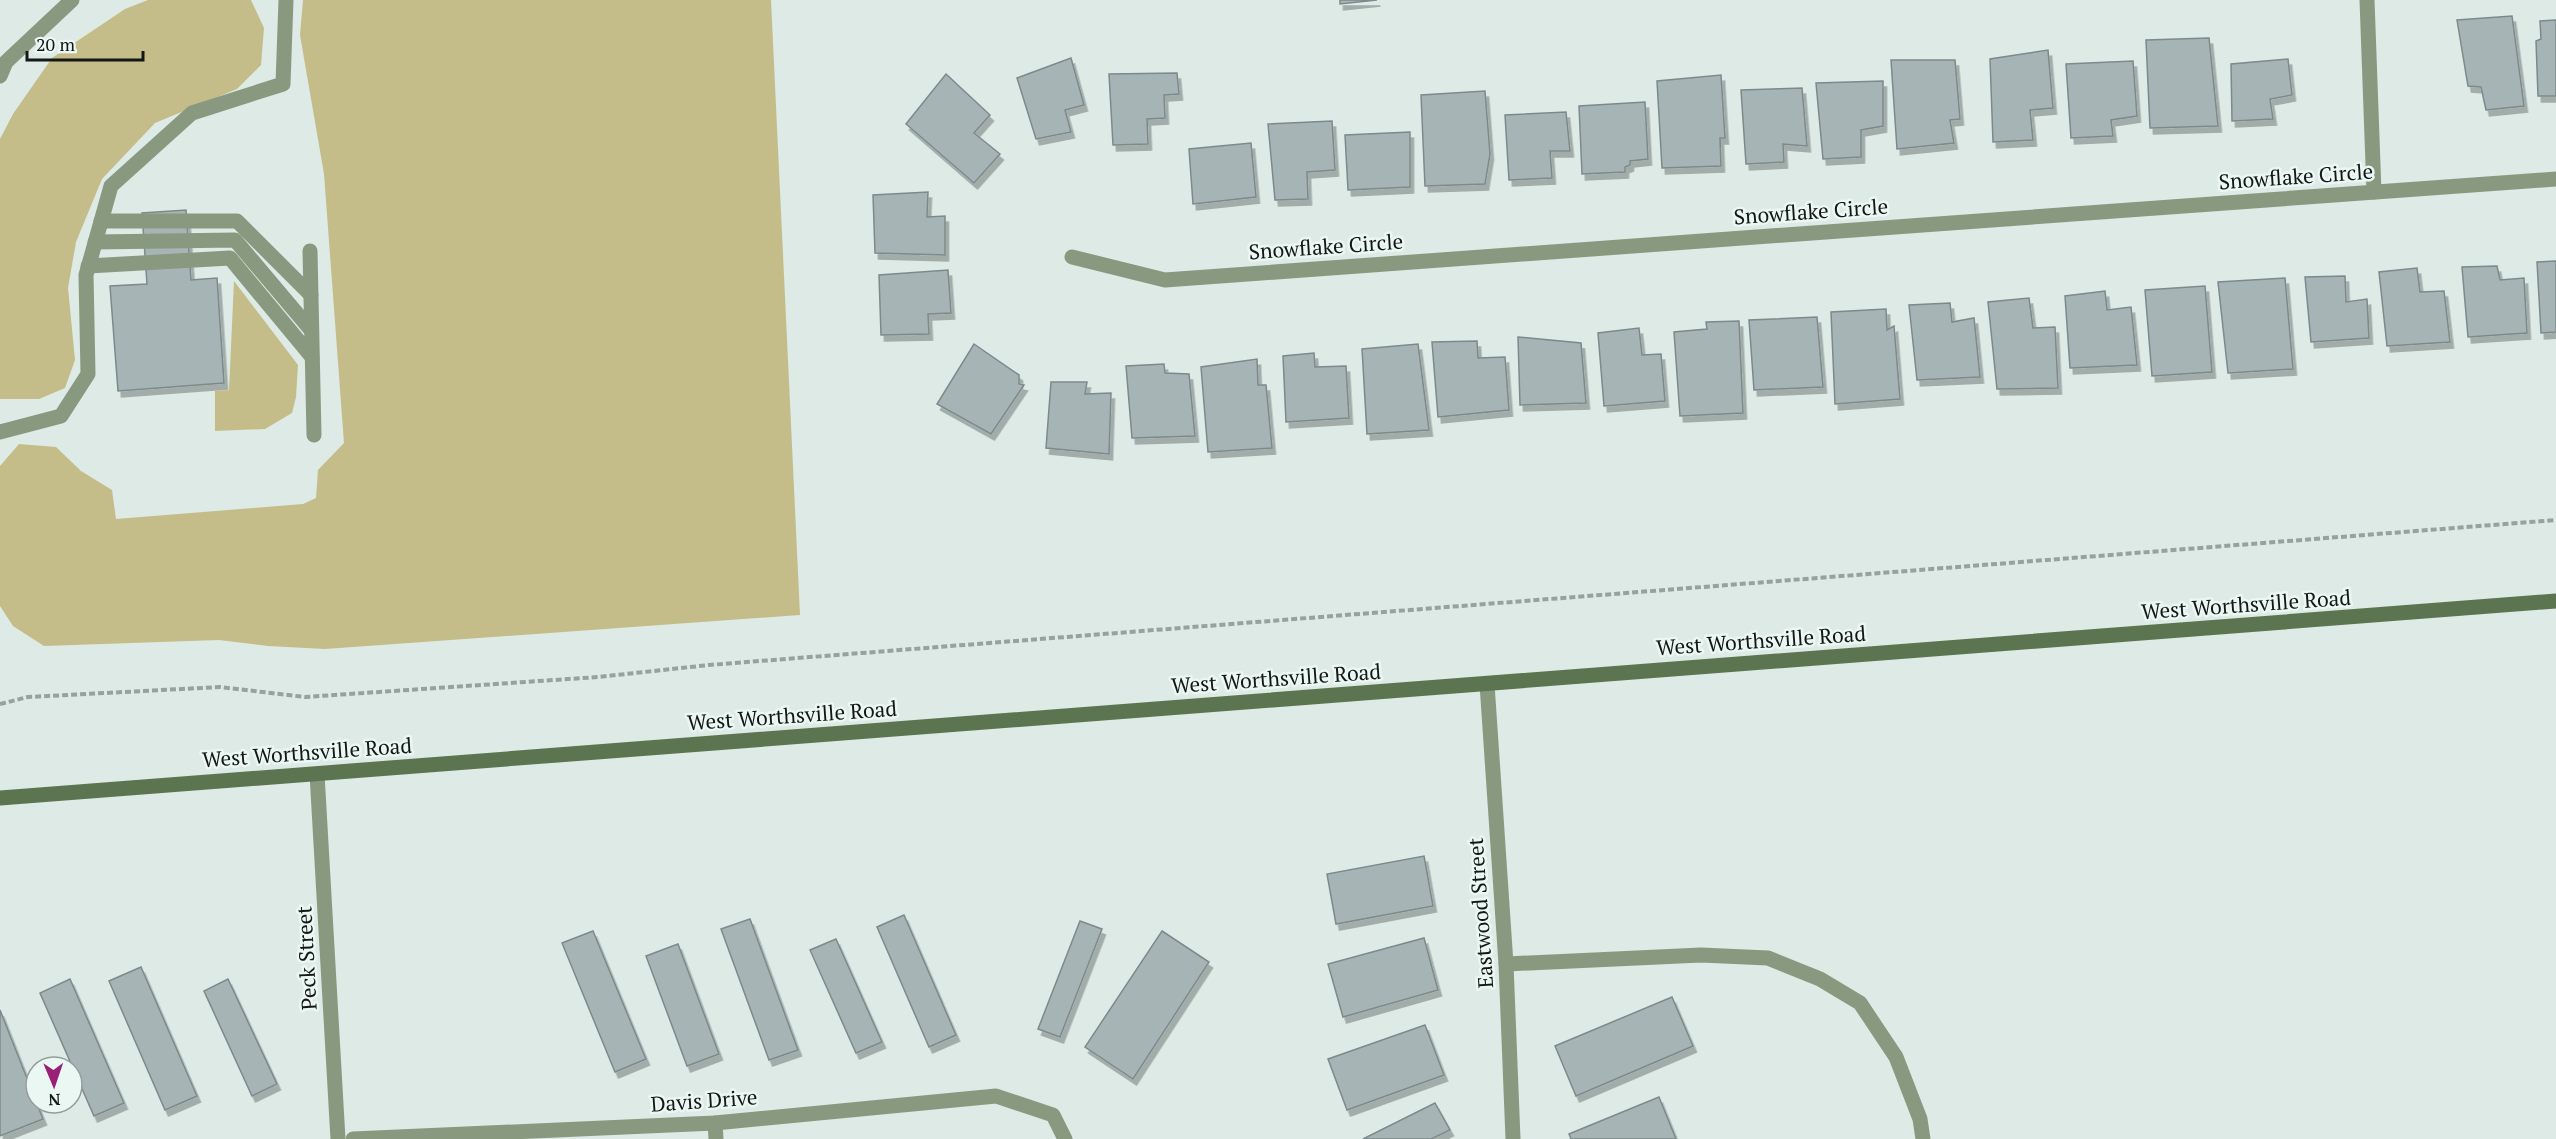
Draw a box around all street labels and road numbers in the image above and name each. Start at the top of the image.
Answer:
street label: Snowflake Circle [2218,157,2374,195]
street label: Snowflake Circle [1733,192,1889,230]
street label: Snowflake Circle [1248,227,1404,265]
street label: West Worthsville Road [2140,583,2352,625]
street label: West Worthsville Road [1655,619,1867,661]
street label: West Worthsville Road [1170,657,1382,699]
street label: West Worthsville Road [686,694,898,736]
street label: West Worthsville Road [201,731,413,773]
street label: Eastwood Street [1461,837,1499,989]
street label: Peck Street [289,905,323,1011]
street label: Davis Drive [650,1082,758,1118]

